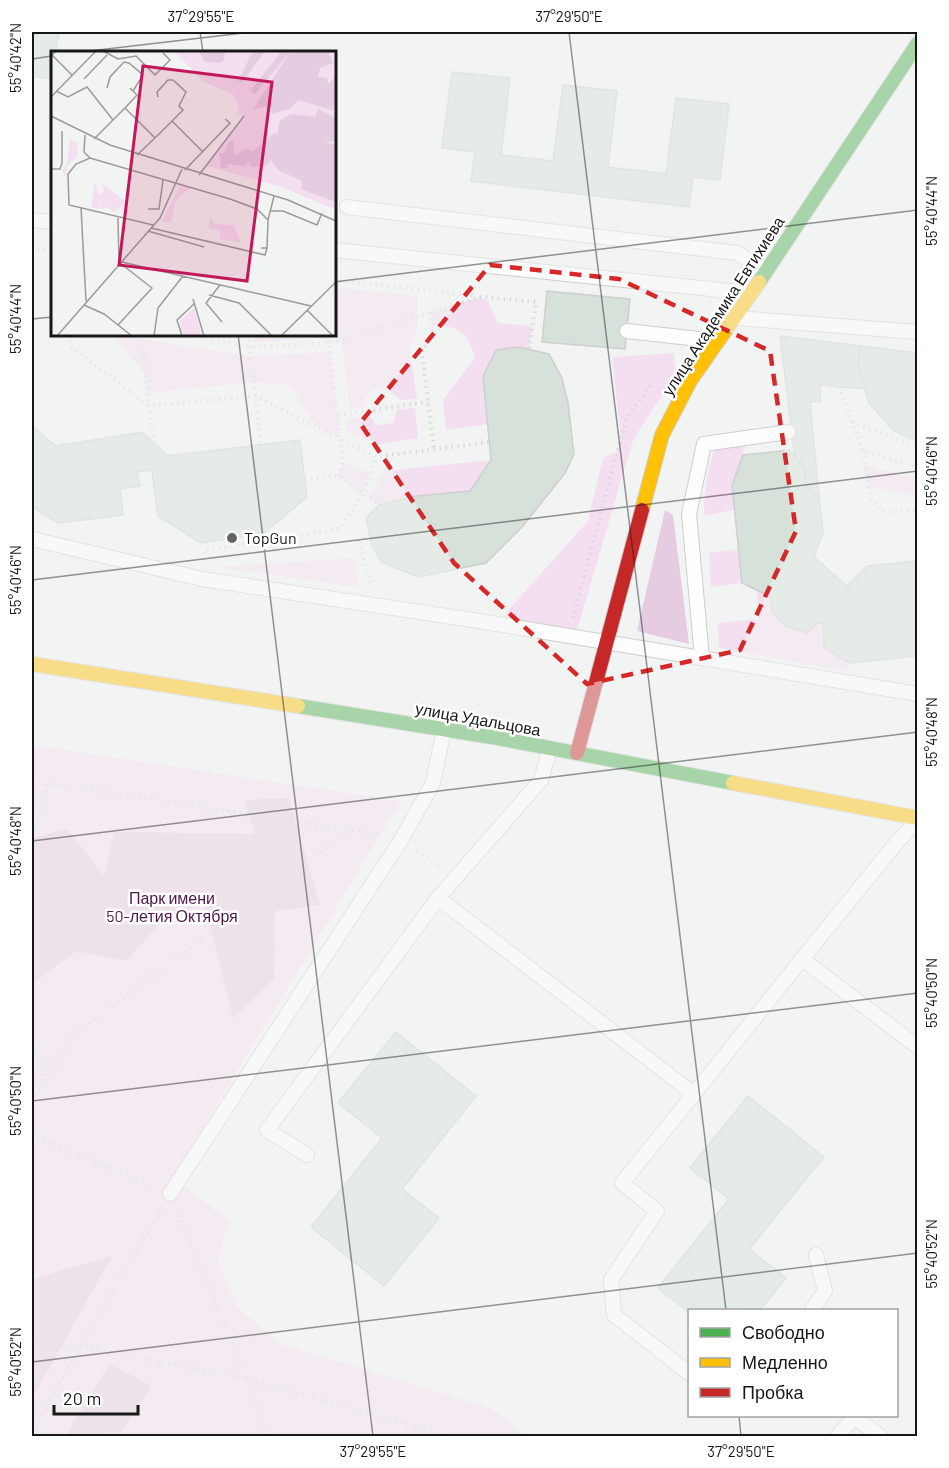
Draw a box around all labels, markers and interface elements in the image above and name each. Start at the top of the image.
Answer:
text: 37°29'55"E [168,7,234,25]
text: 37°29'50"E [535,7,603,25]
text: 55°40'42"N [6,23,24,93]
inset map [51,51,336,336]
text: 55°40'44"N [922,176,940,246]
street label: улица Академика Евтихиева [657,212,788,399]
text: 55°40'44"N [6,284,24,354]
text: 55°40'46"N [922,436,940,506]
place label: TopGun [244,528,297,547]
marker: TopGun [225,531,239,545]
text: 55°40'46"N [6,545,24,615]
text: 55°40'48"N [922,697,940,767]
street label: улица Удальцова [414,698,542,739]
text: 55°40'48"N [6,806,24,876]
park label: Парк имени 50-летия Октября [106,888,238,925]
text: 55°40'50"N [922,958,940,1028]
text: 55°40'50"N [6,1066,24,1136]
text: 55°40'52"N [922,1219,940,1289]
legend [688,1309,898,1417]
text: Свободно [742,1321,825,1343]
text: 55°40'52"N [6,1327,24,1397]
text: Медленно [742,1351,828,1373]
scale bar [54,1378,138,1416]
text: Пробка [742,1381,805,1403]
text: 20 m [63,1387,101,1409]
text: 37°29'55"E [340,1442,406,1460]
text: 37°29'50"E [707,1442,775,1460]

